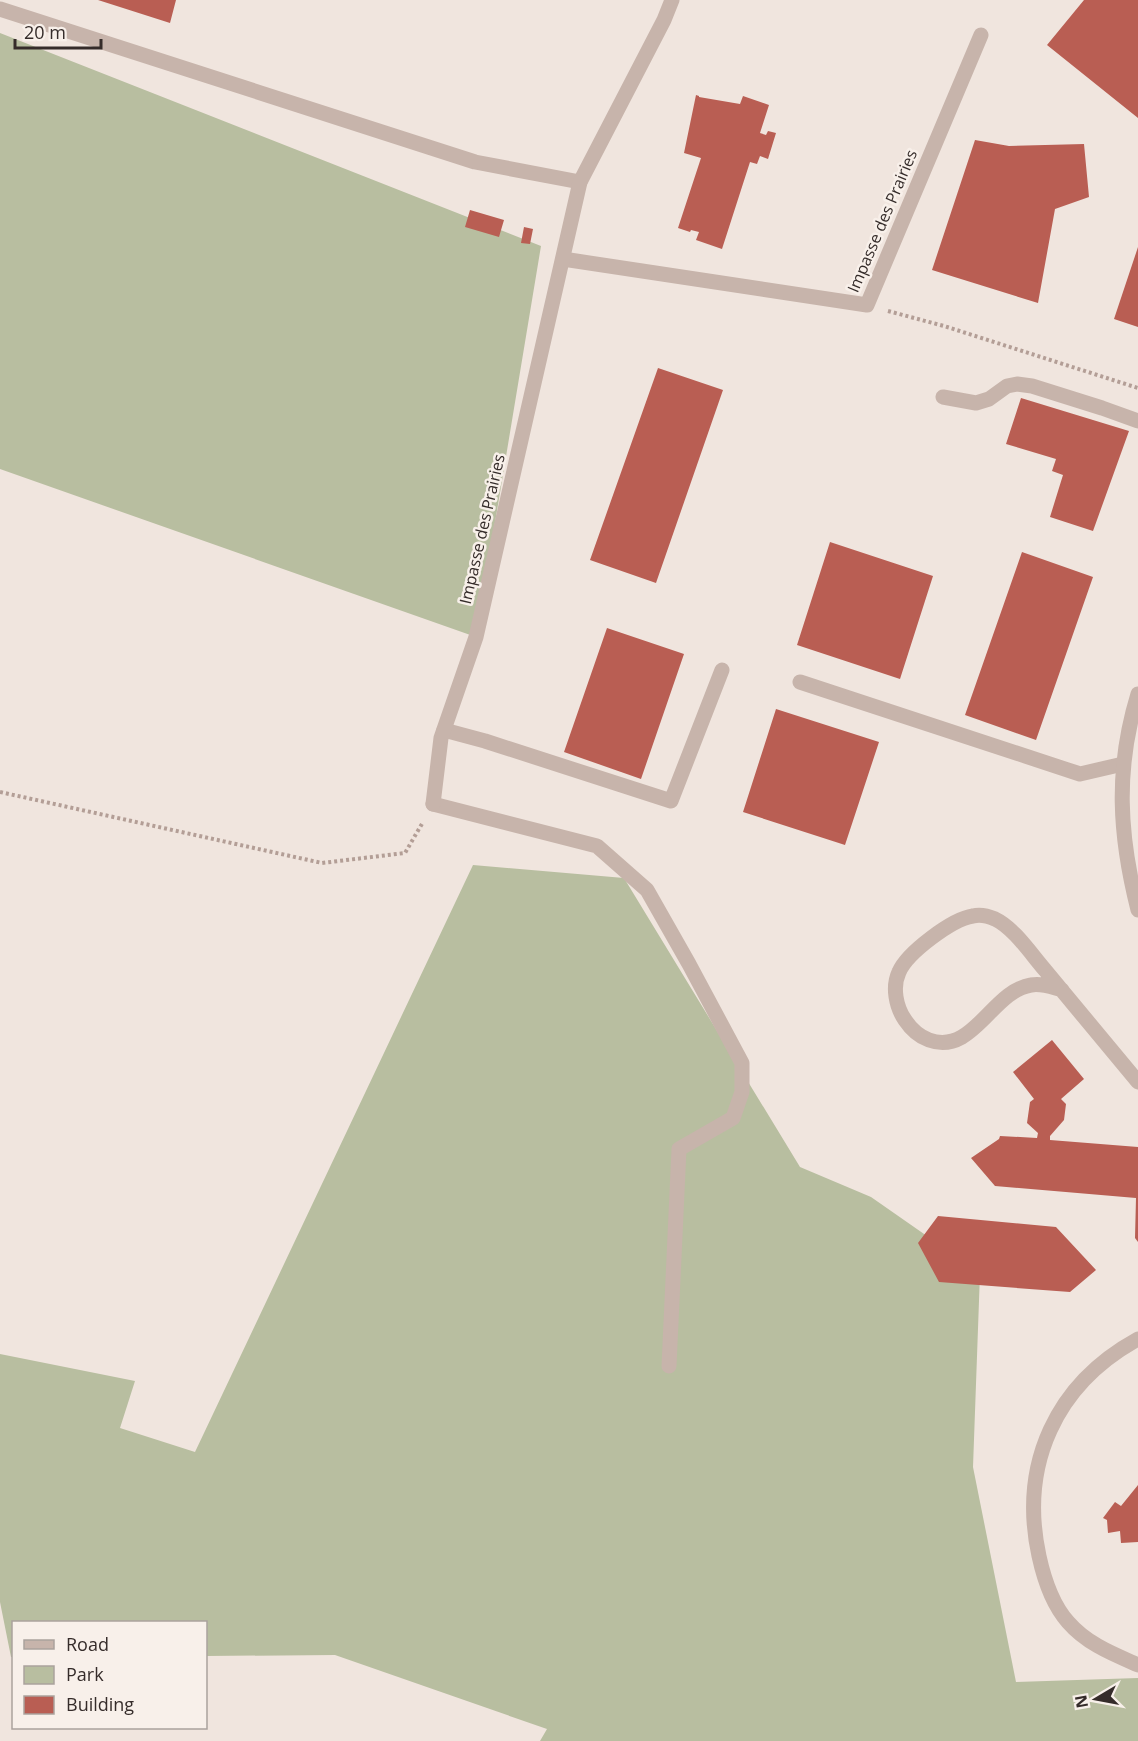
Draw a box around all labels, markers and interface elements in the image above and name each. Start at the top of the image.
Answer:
scale bar [15,12,100,50]
text: 20 m [24,20,66,44]
street label: Impasse des Prairies [842,146,922,296]
street label: Impasse des Prairies [454,452,510,606]
legend [12,1621,207,1729]
text: Road [66,1632,109,1656]
text: Park [66,1662,104,1686]
north arrow [1066,1669,1126,1729]
text: Building [66,1692,134,1716]
text: N [1069,1693,1093,1710]

